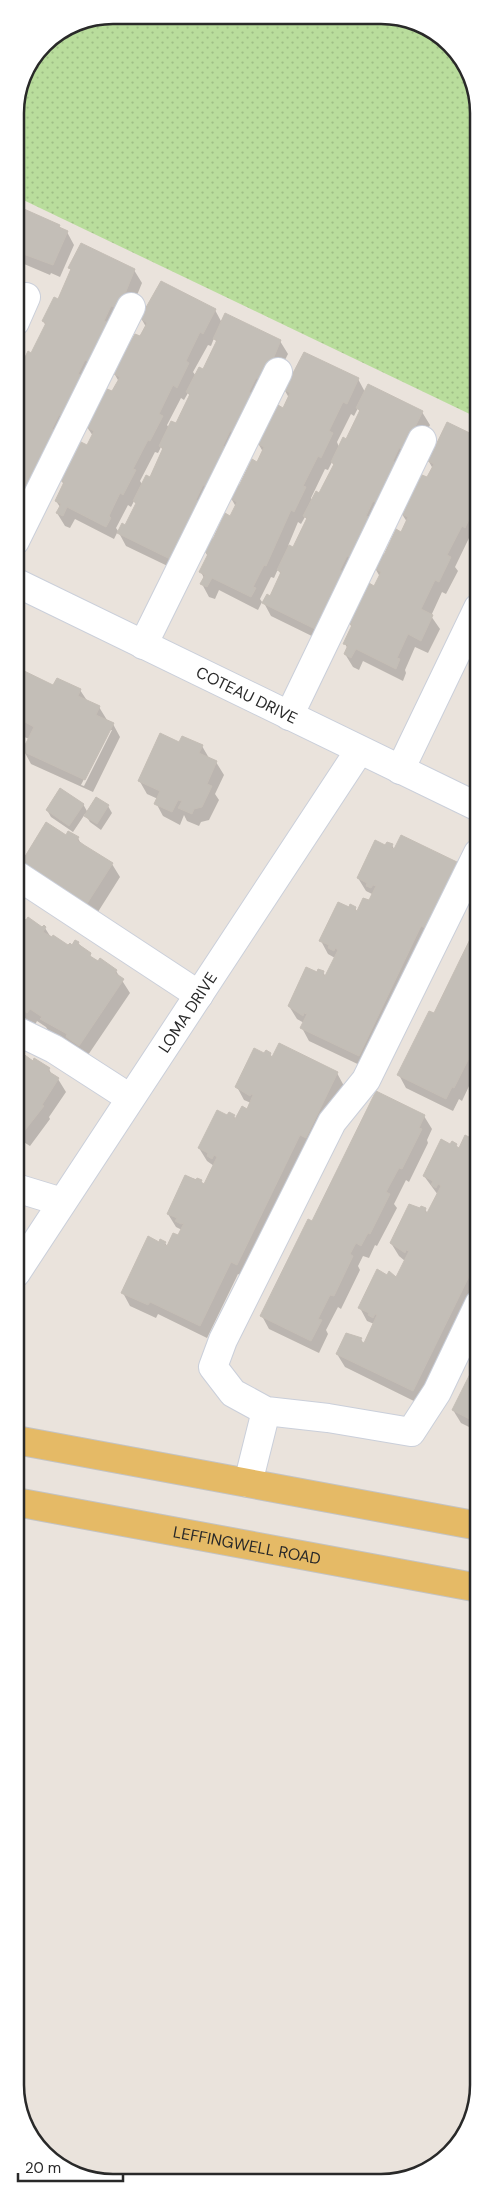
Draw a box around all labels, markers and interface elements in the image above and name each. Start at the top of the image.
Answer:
street label: COTEAU DRIVE [193,662,301,729]
street label: LOMA DRIVE [154,968,222,1057]
street label: LEFFINGWELL ROAD [171,1521,323,1569]
scale bar [18,2150,122,2182]
text: 20 m [25,2158,61,2178]

